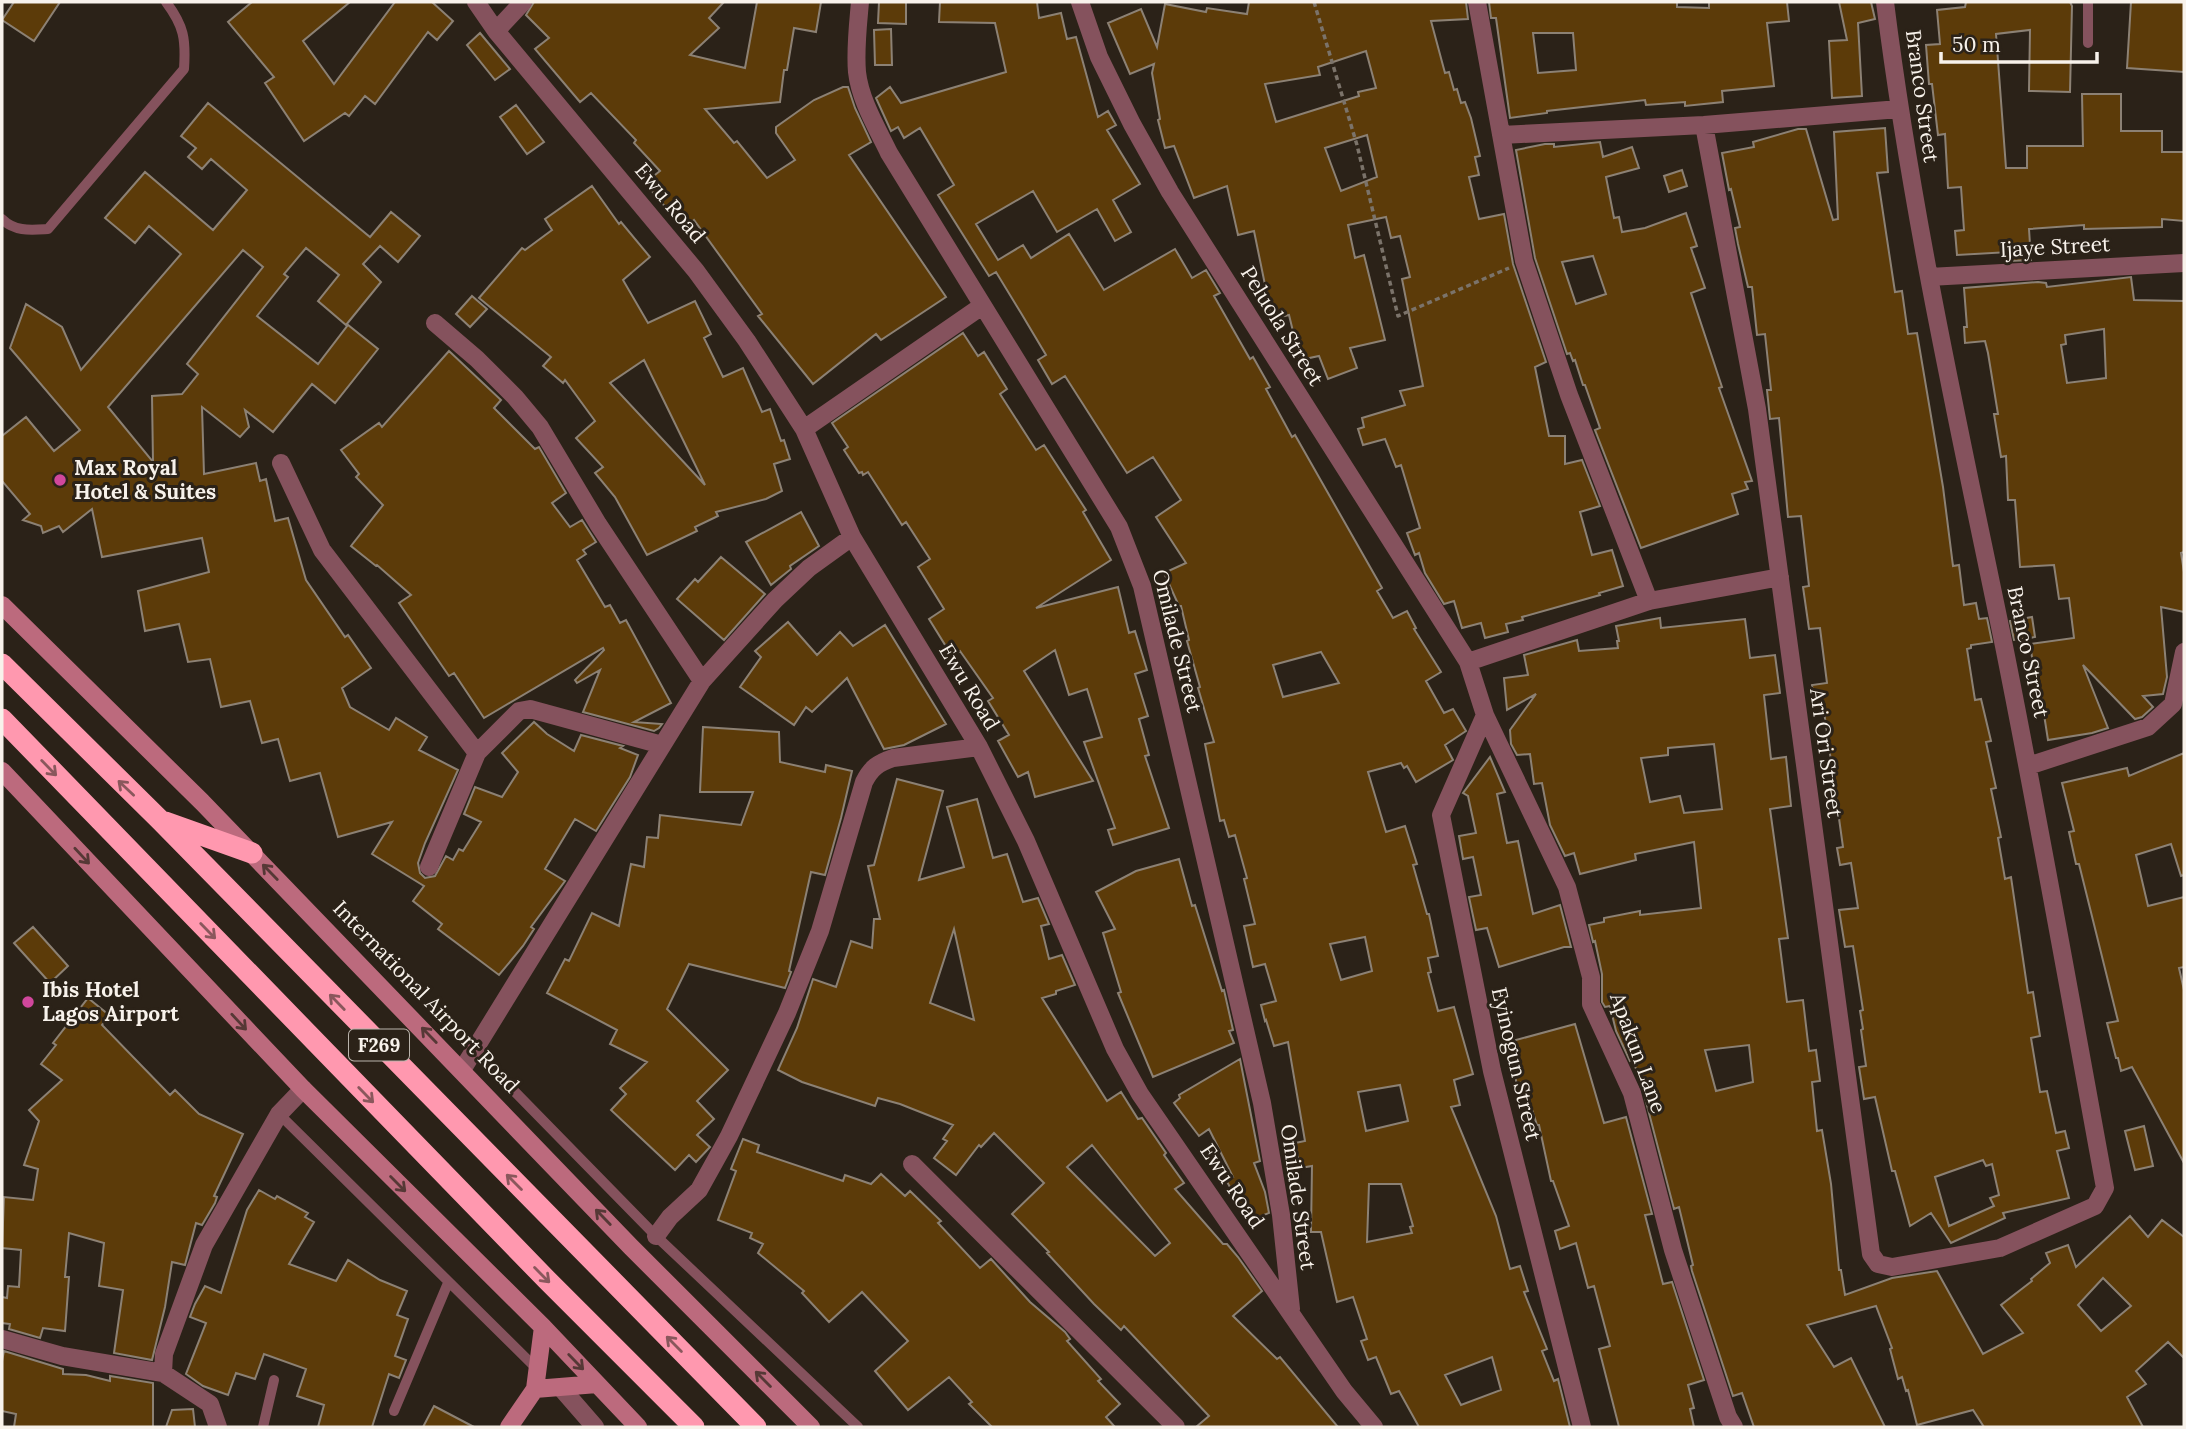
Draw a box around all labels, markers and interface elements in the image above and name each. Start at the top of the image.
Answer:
scale bar [1941,21,2097,65]
street label: Branco Street [1900,28,1945,165]
text: 50 m [1952,31,2001,58]
street label: Ewu Road [629,157,712,248]
street label: Ijaye Street [1999,230,2112,263]
street label: Peluola Street [1235,261,1330,391]
place label: Max Royal Hotel & Suites [74,454,216,505]
marker: Max Royal Hotel & Suites [52,472,68,488]
street label: Omilade Street [1147,566,1209,716]
street label: Branco Street [2001,584,2056,721]
street label: Ewu Road [933,638,1006,735]
street label: Ari Ori Street [1804,686,1849,820]
one-way arrow [41,759,58,776]
one-way arrow [118,780,135,797]
one-way arrow [74,847,91,864]
one-way arrow [262,864,279,881]
street label: International Airport Road [327,895,525,1099]
one-way arrow [199,923,216,940]
place label: Ibis Hotel Lagos Airport [42,976,179,1027]
street label: Eyinogun Street [1486,984,1547,1144]
street label: Apakun Lane [1604,988,1673,1117]
marker: Ibis Hotel Lagos Airport [20,994,36,1010]
one-way arrow [329,994,346,1011]
one-way arrow [230,1013,247,1030]
one-way arrow [420,1027,437,1044]
road number: F269 [349,1030,409,1060]
one-way arrow [358,1086,375,1103]
street label: Omilade Street [1275,1122,1322,1272]
street label: Ewu Road [1194,1138,1271,1233]
one-way arrow [506,1174,523,1191]
one-way arrow [390,1175,407,1192]
one-way arrow [594,1209,611,1226]
one-way arrow [534,1266,551,1283]
one-way arrow [666,1336,683,1353]
one-way arrow [568,1353,585,1370]
one-way arrow [755,1371,772,1388]

